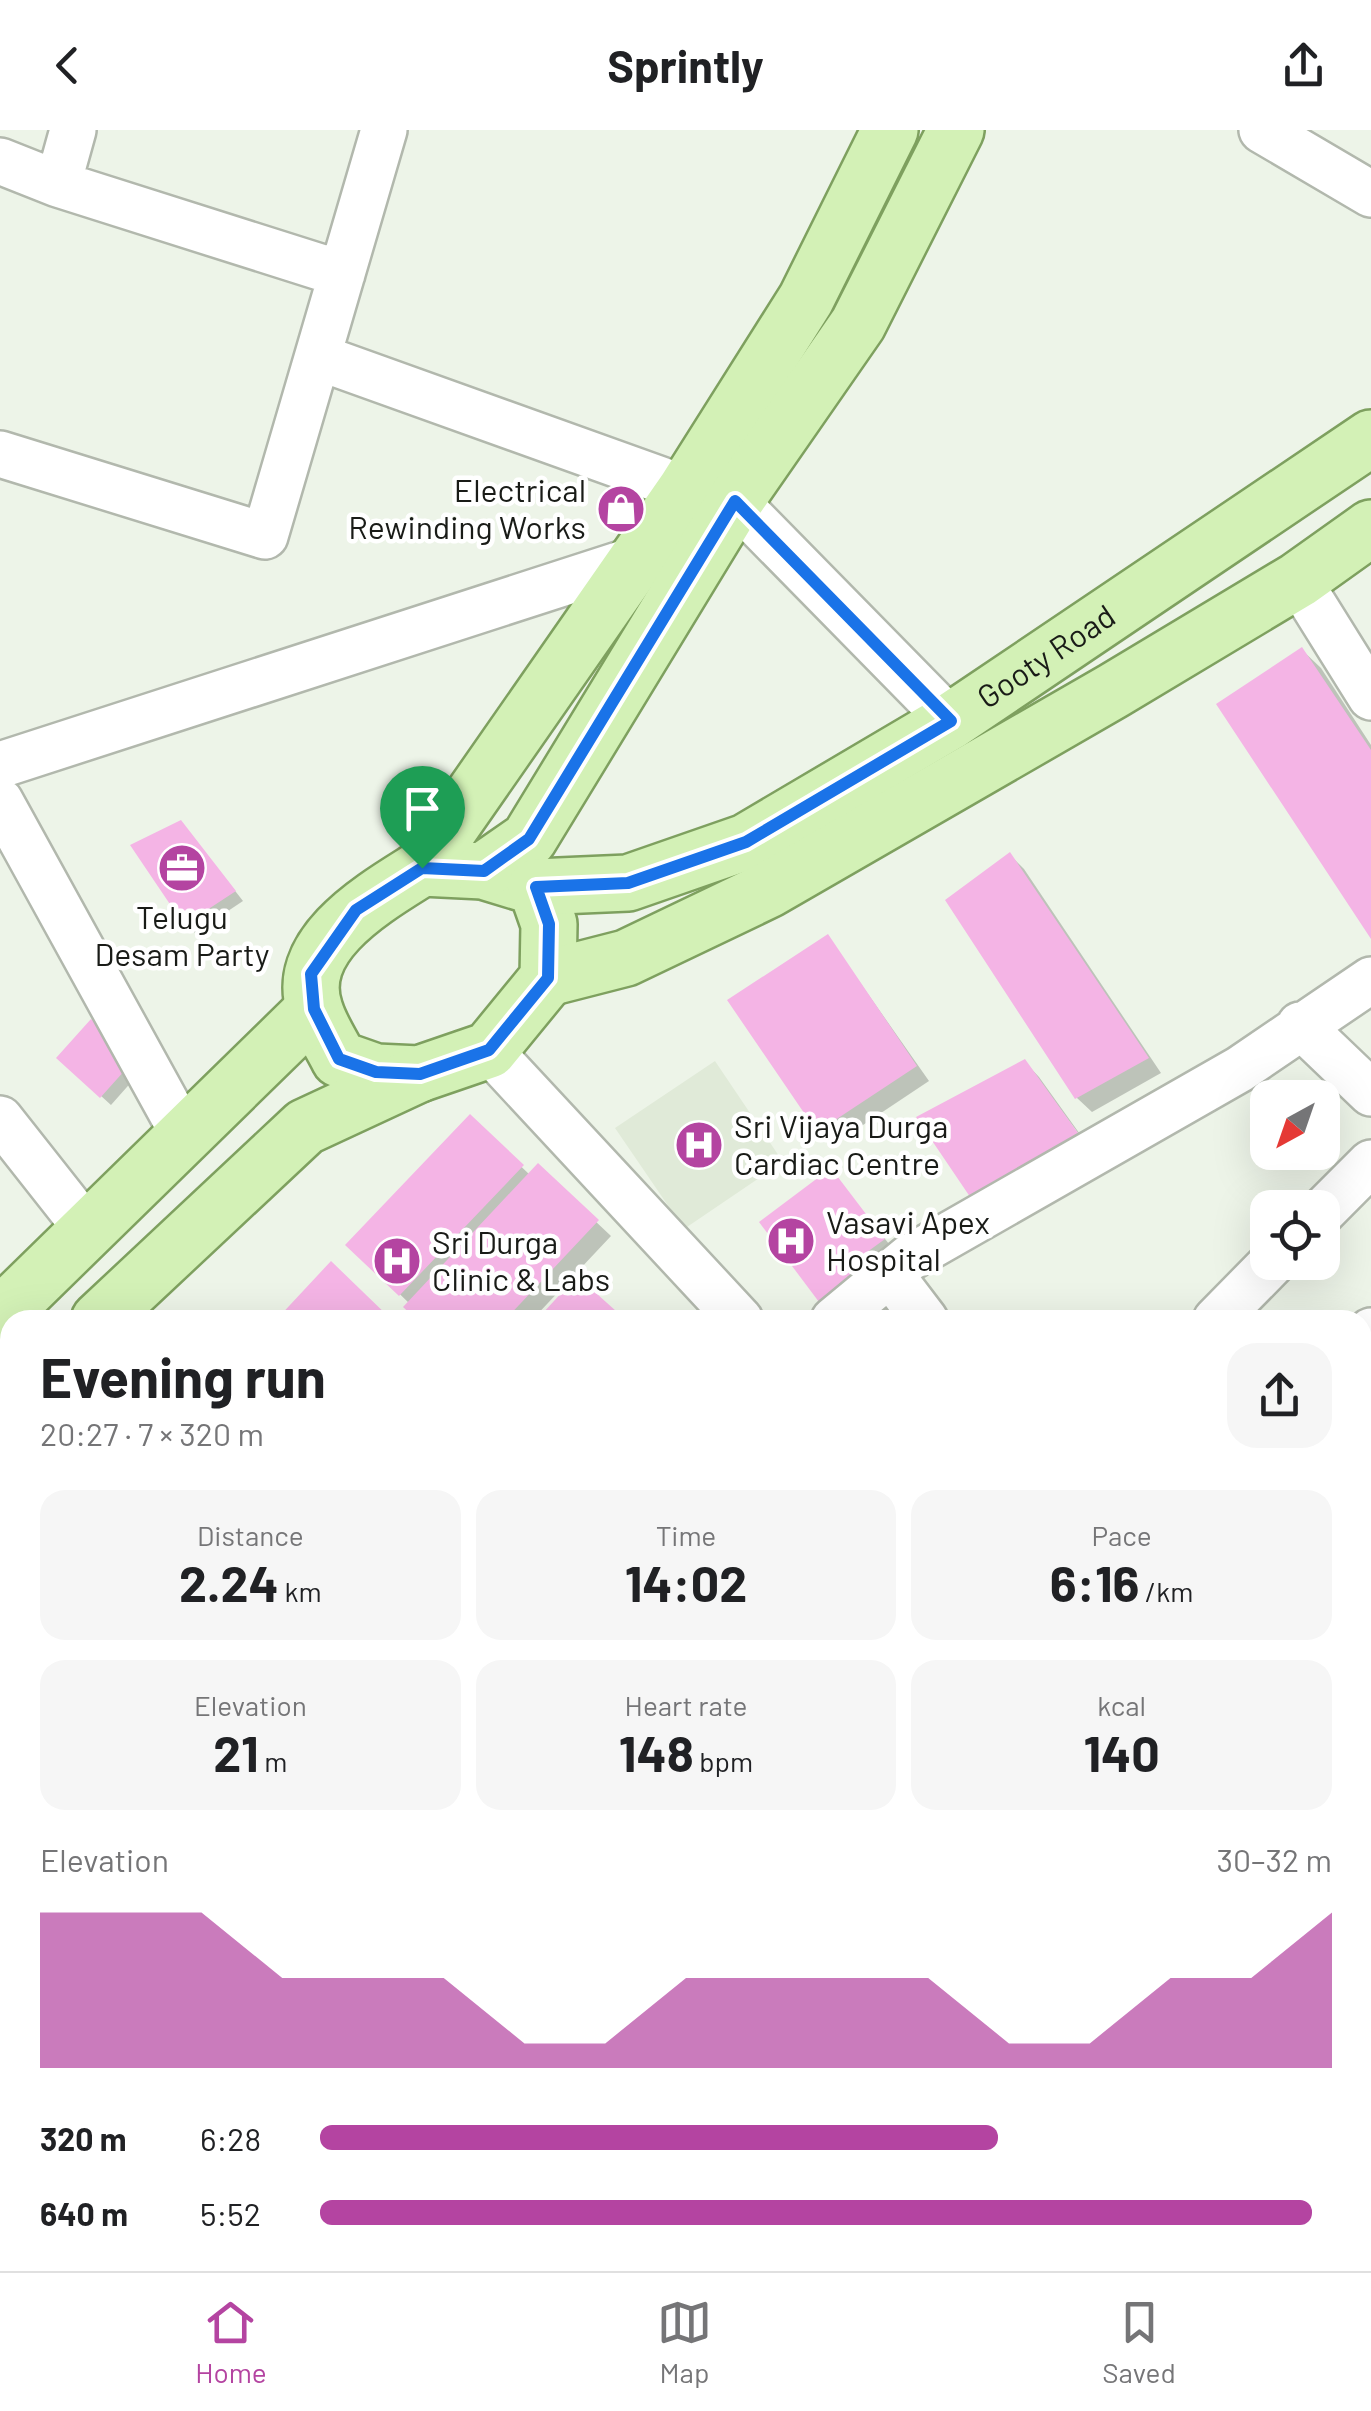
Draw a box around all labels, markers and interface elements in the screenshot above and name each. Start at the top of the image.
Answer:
icon: back [40,38,95,93]
text: Sprintly [607,38,764,92]
icon: share [1276,38,1331,93]
place label: Electrical Rewinding Works [348,470,586,545]
shop icon: Electrical Rewinding Works [595,483,647,535]
street label: Gooty Road [969,595,1121,715]
pin [380,766,465,869]
icon: arrive [395,781,450,836]
office icon: Telugu Desam Party [156,842,208,894]
place label: Telugu Desam Party [95,897,270,972]
north arrow [1250,1080,1340,1170]
map controls [1250,1080,1340,1280]
place label: Sri Vijaya Durga Cardiac Centre [734,1106,948,1181]
hospital icon: Sri Vijaya Durga Cardiac Centre [673,1119,725,1171]
button: locate [1250,1190,1340,1280]
place label: Vasavi Apex Hospital [826,1202,990,1277]
hospital icon: Vasavi Apex Hospital [765,1215,817,1267]
place label: Sri Durga Clinic & Labs [432,1222,610,1297]
hospital icon: Sri Durga Clinic & Labs [371,1235,423,1287]
text: Evening run [40,1343,326,1409]
button: share [1227,1343,1332,1448]
text: 20:27 · 7 × 320 m [40,1414,264,1452]
text: Distance [197,1518,304,1552]
text: Time [656,1518,716,1552]
text: Pace [1092,1518,1152,1552]
text: 2.24 [179,1552,279,1612]
text: 14:02 [625,1552,747,1612]
text: 6:16 [1050,1552,1139,1612]
text: km [279,1574,322,1608]
text: /km [1139,1574,1193,1608]
text: Elevation [194,1688,307,1722]
text: Heart rate [625,1688,747,1722]
text: kcal [1097,1688,1146,1722]
text: 21 [213,1722,259,1782]
text: 148 [619,1722,694,1782]
text: 140 [1083,1722,1160,1782]
text: m [259,1744,287,1778]
text: bpm [694,1744,753,1778]
text: Elevation [40,1840,169,1878]
text: 30–32 m [1217,1840,1332,1878]
text: 320 m [40,2119,127,2157]
text: 6:28 [200,2119,261,2157]
text: 640 m [40,2194,128,2232]
text: 5:52 [200,2194,261,2232]
tab: Home [195,2295,267,2389]
tab: Map [657,2295,712,2389]
tab: Saved [1102,2295,1176,2389]

